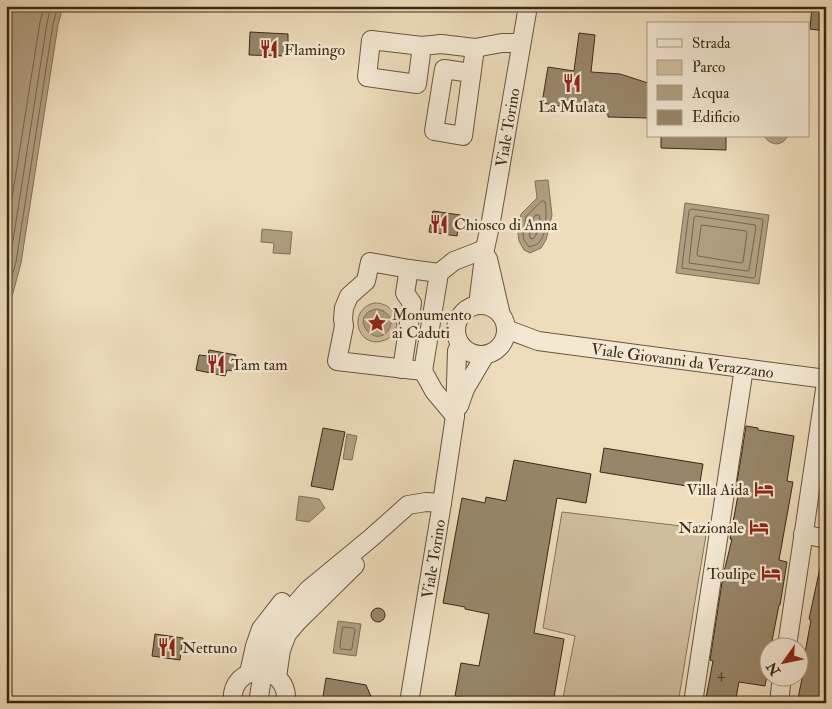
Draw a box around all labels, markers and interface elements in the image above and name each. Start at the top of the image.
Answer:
legend [647,22,810,138]
text: Strada [692,34,731,53]
restaurant icon: Flamingo [258,38,280,60]
place label: Flamingo [284,40,346,60]
text: Parco [692,58,725,77]
restaurant icon: La Mulata [561,72,583,94]
text: Acqua [691,84,730,103]
street label: Viale Torino [491,86,525,169]
place label: La Mulata [538,97,606,117]
text: Edificio [692,108,740,127]
restaurant icon: Chiosco di Anna [428,213,450,235]
place label: Chiosco di Anna [454,215,558,235]
place label: Monumento ai Caduti [392,305,472,343]
place icon: Monumento ai Caduti [366,312,388,334]
street label: Viale Giovanni da Verazzano [590,339,775,383]
restaurant icon: Tam tam [205,353,227,375]
place label: Tam tam [231,355,288,375]
hotel icon: Villa Aida [753,478,775,500]
place label: Villa Aida [687,480,749,500]
hotel icon: Nazionale [748,516,770,538]
street label: Viale Torino [417,518,450,600]
place label: Nazionale [678,518,744,538]
hotel icon: Toulipe [760,562,782,584]
place label: Toulipe [707,564,756,585]
restaurant icon: Nettuno [156,636,178,658]
north arrow [760,636,810,686]
place label: Nettuno [182,638,238,658]
text: N [763,659,785,680]
house number: 4 [717,665,726,682]

